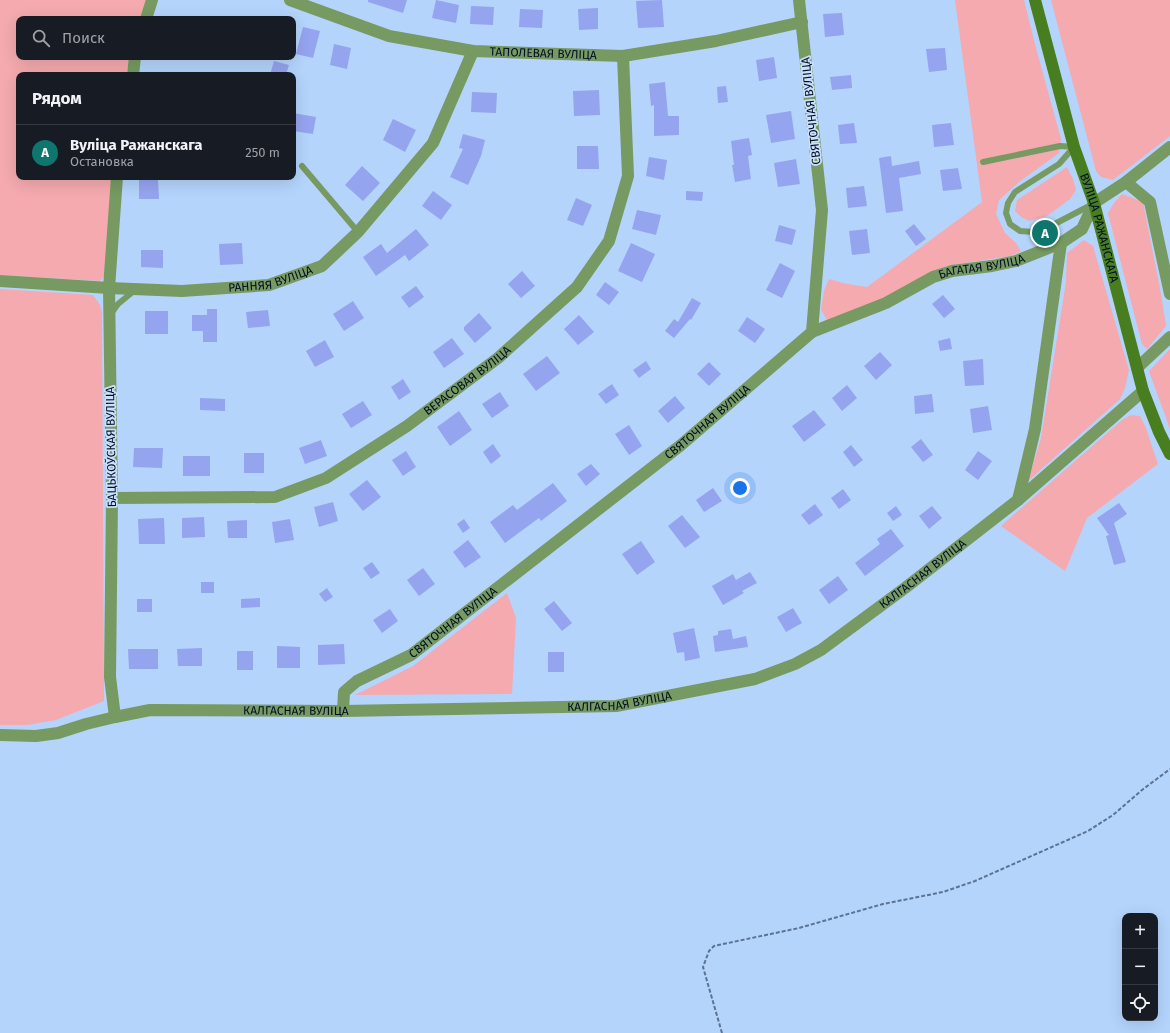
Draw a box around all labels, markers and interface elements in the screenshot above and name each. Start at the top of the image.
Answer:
search box [16,16,296,60]
icon: search [30,27,52,49]
text: Поиск [62,29,105,47]
street label: ТАПОЛЕВАЯ ВУЛІЦА [489,45,597,62]
street label: СВЯТОЧНАЯ ВУЛІЦА [798,57,824,165]
text: Рядом [32,88,82,109]
text: Вуліца Ражанскага [70,136,202,154]
text: A [41,145,49,160]
text: 250 m [245,145,280,160]
text: Остановка [70,154,134,169]
street label: ВУЛІЦА РАЖАНСКАГА [1077,171,1122,284]
pin: A [1032,218,1058,248]
street label: БАГАТАЯ ВУЛІЦА [937,251,1027,282]
street label: РАННЯЯ ВУЛІЦА [228,263,315,295]
street label: ВЕРАСОВАЯ ВУЛІЦА [421,343,514,418]
street label: СВЯТОЧНАЯ ВУЛІЦА [662,382,753,462]
street label: БАЦЬКОЎСКАЯ ВУЛІЦА [102,386,119,507]
your location [730,478,750,498]
street label: КАЛГАСНАЯ ВУЛІЦА [877,536,969,612]
street label: СВЯТОЧНАЯ ВУЛІЦА [406,584,500,661]
street label: КАЛГАСНАЯ ВУЛІЦА [567,688,673,714]
street label: КАЛГАСНАЯ ВУЛІЦА [243,703,349,718]
map controls [1122,913,1158,1021]
button: + [1122,913,1158,949]
button: − [1122,949,1158,985]
button: locate [1122,985,1158,1021]

